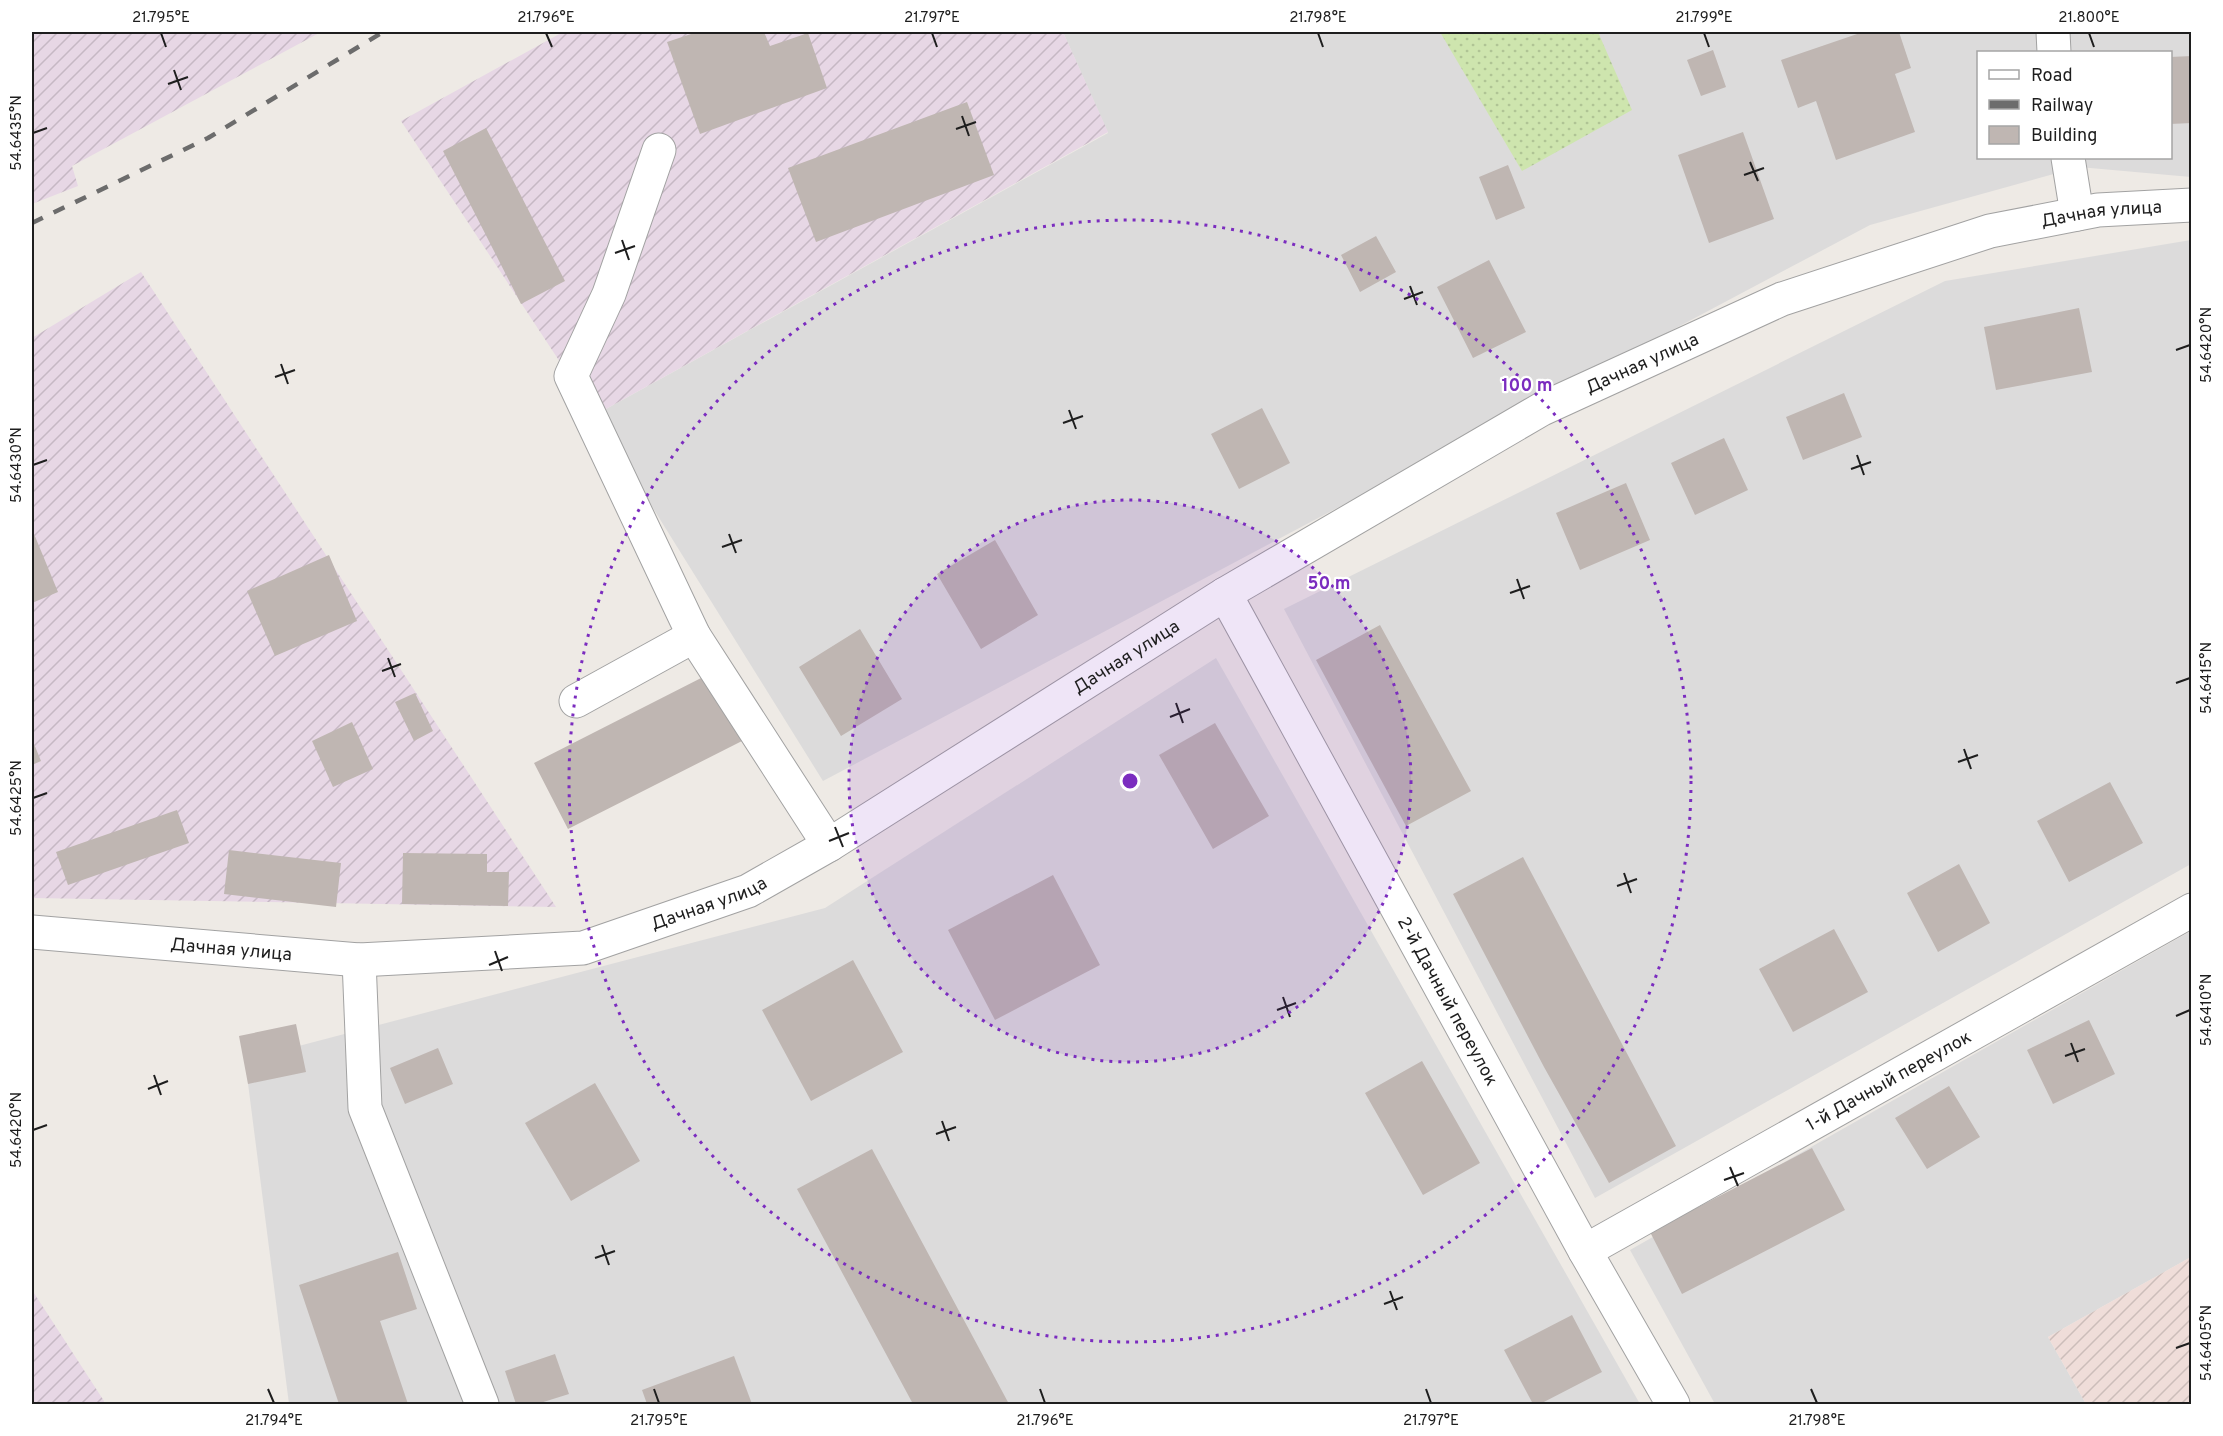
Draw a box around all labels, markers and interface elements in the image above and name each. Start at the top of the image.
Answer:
text: 21.795°E [132,9,190,28]
text: 21.796°E [517,9,575,28]
text: 21.797°E [904,9,960,28]
text: 21.798°E [1289,9,1347,28]
text: 21.799°E [1675,9,1733,28]
text: 21.800°E [2058,9,2120,28]
legend [1977,51,2172,159]
text: Road [2031,65,2073,88]
text: 54.6435°N [8,95,27,171]
text: Railway [2031,95,2093,118]
text: Building [2031,125,2097,148]
street label: Дачная улица [2039,197,2163,234]
text: 54.6420°N [2198,307,2217,383]
street label: Дачная улица [1582,329,1703,400]
text: 100 m [1501,375,1553,398]
text: 54.6430°N [8,427,27,503]
text: 50 m [1307,573,1351,596]
street label: Дачная улица [1069,616,1185,700]
text: 54.6415°N [2198,642,2217,714]
text: 54.6425°N [8,760,27,836]
centre of rings [1120,771,1140,791]
street label: Дачная улица [648,872,772,937]
street label: 2-й Дачный переулок [1391,913,1502,1090]
street label: Дачная улица [169,934,293,967]
text: 54.6410°N [2198,974,2217,1046]
street label: 1-й Дачный переулок [1802,1026,1976,1137]
text: 54.6420°N [8,1092,27,1168]
text: 54.6405°N [2198,1305,2217,1381]
text: 21.794°E [245,1412,303,1431]
text: 21.795°E [630,1412,688,1431]
text: 21.796°E [1016,1412,1074,1431]
text: 21.797°E [1403,1412,1459,1431]
text: 21.798°E [1788,1412,1846,1431]

